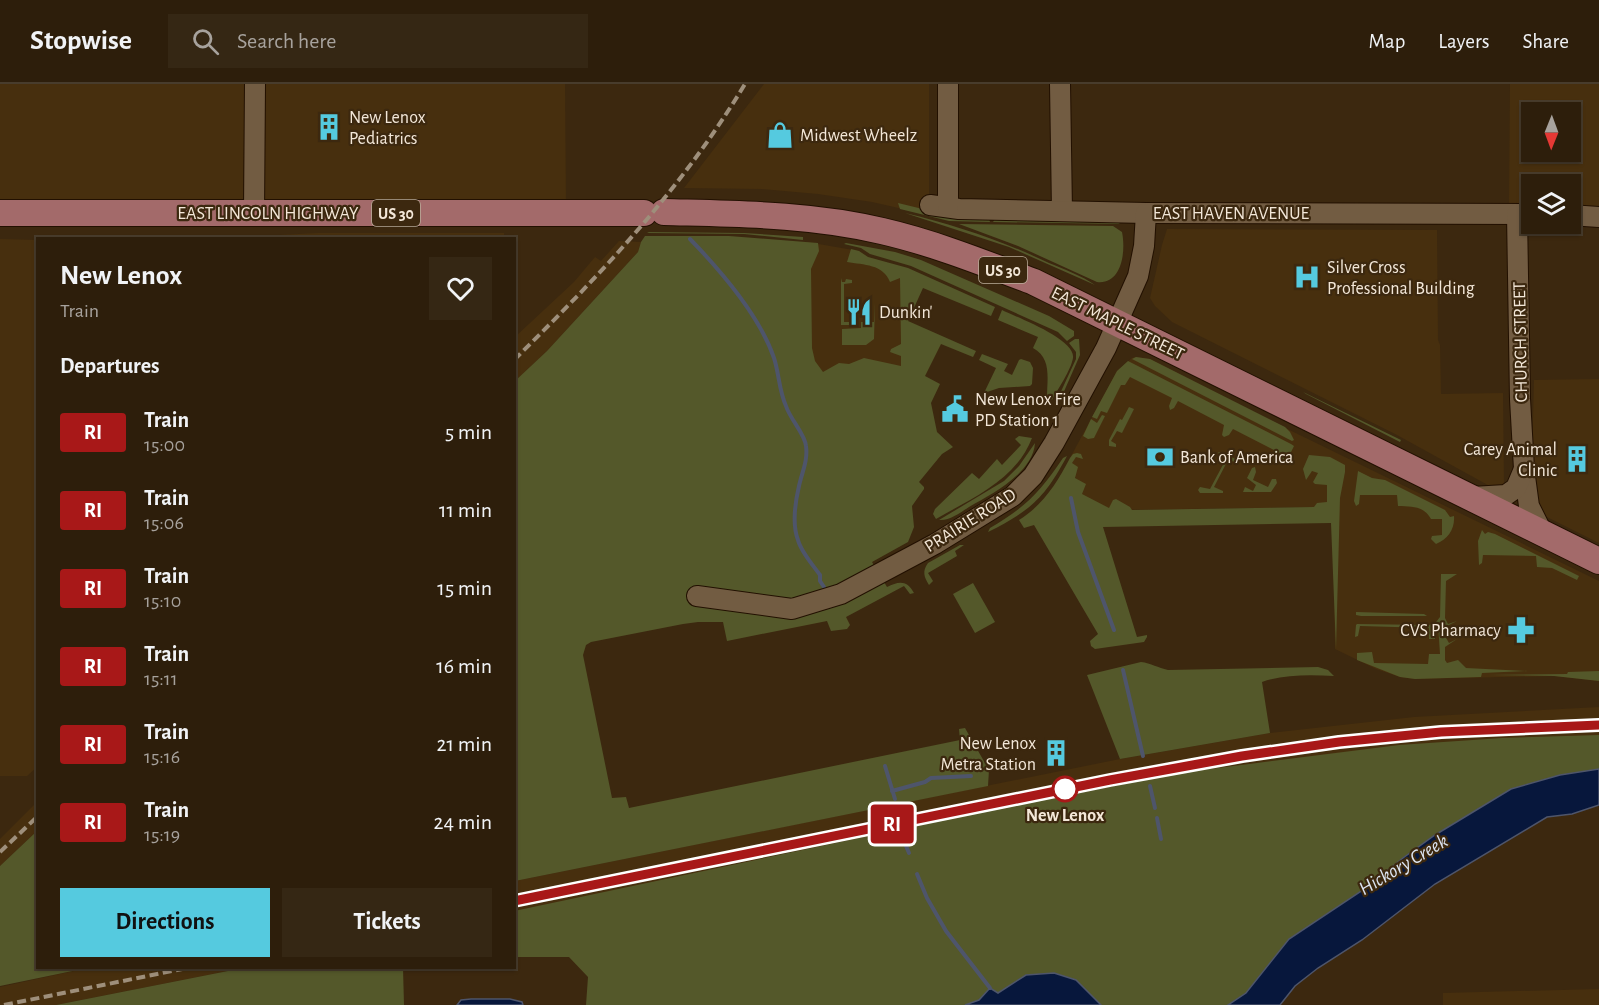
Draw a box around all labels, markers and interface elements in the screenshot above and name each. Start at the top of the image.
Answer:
search box [168,14,588,68]
icon: search [189,25,222,58]
text: Stopwise [30,27,132,55]
text: Search here [237,30,337,52]
text: Map [1369,31,1405,52]
text: Layers [1438,31,1489,52]
text: Share [1522,31,1569,52]
north arrow [1521,102,1581,162]
map controls [1521,102,1581,234]
place label: New Lenox Pediatrics [349,109,426,148]
building icon: New Lenox Pediatrics [314,112,344,142]
shop icon: Midwest Wheelz [765,120,795,150]
place label: Midwest Wheelz [800,127,917,145]
button: layers [1521,174,1581,234]
road number: US 30 [372,200,420,226]
street label: EAST LINCOLN HIGHWAY [177,205,359,223]
street label: EAST HAVEN AVENUE [1153,205,1310,223]
button: heart [429,257,492,320]
road number: US 30 [979,257,1027,283]
place label: Silver Cross Professional Building [1327,259,1475,298]
text: New Lenox [60,262,182,290]
hospital icon: Silver Cross Professional Building [1292,262,1322,292]
street label: CHURCH STREET [1511,281,1531,402]
street label: EAST MAPLE STREET [1048,284,1187,364]
restaurant icon: Dunkin' [844,297,874,327]
text: Train [60,301,99,321]
place label: Dunkin' [879,304,933,322]
text: Departures [60,355,160,377]
place label: New Lenox Fire PD Station 1 [975,391,1081,430]
public building icon: New Lenox Fire PD Station 1 [940,394,970,424]
text: Train [144,409,189,431]
text: 5 min [445,421,492,443]
text: RI [84,422,102,443]
text: 15:00 [144,435,185,455]
place label: Carey Animal Clinic [1464,441,1557,480]
bank icon: Bank of America [1145,442,1175,472]
building icon: Carey Animal Clinic [1562,444,1592,474]
place label: Bank of America [1180,449,1293,467]
street label: PRAIRIE ROAD [922,486,1019,556]
text: Train [144,487,189,509]
text: 11 min [439,499,492,521]
text: RI [84,500,102,521]
text: 15:06 [144,513,184,533]
text: Train [144,565,189,587]
text: 15 min [437,577,492,599]
text: RI [84,578,102,599]
text: 15:10 [144,591,181,611]
pharmacy icon: CVS Pharmacy [1506,615,1536,645]
place label: CVS Pharmacy [1400,622,1501,640]
text: Train [144,643,189,665]
text: 16 min [436,655,492,677]
text: RI [84,656,102,677]
text: 15:11 [144,669,178,689]
text: Train [144,721,189,743]
text: 21 min [437,733,492,755]
text: RI [84,734,102,755]
place label: New Lenox Metra Station [941,735,1036,774]
building icon: New Lenox Metra Station [1041,738,1071,768]
text: 15:16 [144,747,180,767]
marker: New Lenox [1052,776,1078,802]
text: Train [144,799,189,821]
line badge: RI [865,804,919,844]
place label: New Lenox [1026,807,1105,825]
text: 24 min [434,811,492,833]
text: RI [84,812,102,833]
text: RI [883,814,901,835]
text: 15:19 [144,825,180,845]
water label: Hickory Creek [1356,831,1451,899]
button: Directions [60,888,270,957]
button: Tickets [282,888,492,957]

